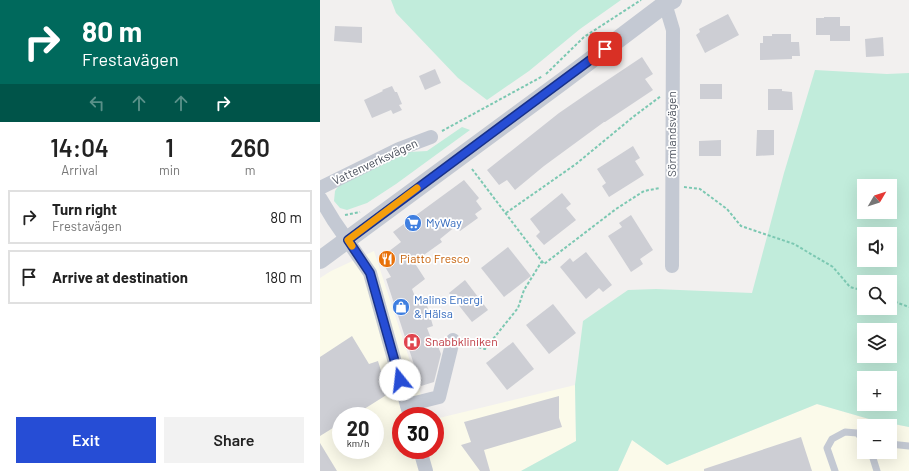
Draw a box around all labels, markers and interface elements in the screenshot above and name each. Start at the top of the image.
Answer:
text: 80 m [82,14,142,48]
icon: right [16,16,68,68]
pin [588,32,622,66]
icon: arrive [594,38,616,60]
text: Frestavägen [82,48,179,70]
street label: Sörmlandsvägen [664,91,678,177]
icon: left [86,92,108,114]
icon: ahead [128,92,150,114]
icon: ahead [170,92,192,114]
icon: right [212,92,234,114]
text: 14:04 [50,133,109,162]
text: 1 [165,133,174,162]
text: 260 [230,133,270,162]
street label: Vattenverksvägen [330,135,419,187]
text: Arrival [61,162,98,178]
text: min [159,162,180,178]
text: m [245,162,255,178]
north arrow [857,179,897,219]
map controls [857,179,897,459]
text: Turn right [52,200,117,218]
icon: right [18,206,40,228]
text: 80 m [270,208,302,226]
supermarket icon: MyWay [403,213,423,233]
place label: MyWay [426,215,462,229]
text: Frestavägen [52,218,122,234]
button: sound [857,227,897,267]
restaurant icon: Piatto Fresco [377,249,397,269]
place label: Piatto Fresco [400,251,470,265]
icon: arrive [18,266,40,288]
text: Arrive at destination [52,268,188,286]
text: 180 m [265,268,302,286]
button: search [857,275,897,315]
place label: Malins Energi & Hälsa [414,292,483,320]
shop icon: Malins Energi & Hälsa [391,297,411,317]
button: layers [857,323,897,363]
hospital icon: Snabbkliniken [402,332,422,352]
place label: Snabbkliniken [425,334,498,348]
position arrow [379,359,421,401]
button: + [857,371,897,411]
speed limit sign: 30 [392,407,444,459]
text: 20 [347,416,369,440]
button: Exit [16,417,156,463]
button: Share [164,417,304,463]
button: − [857,419,897,459]
text: km/h [347,437,369,449]

